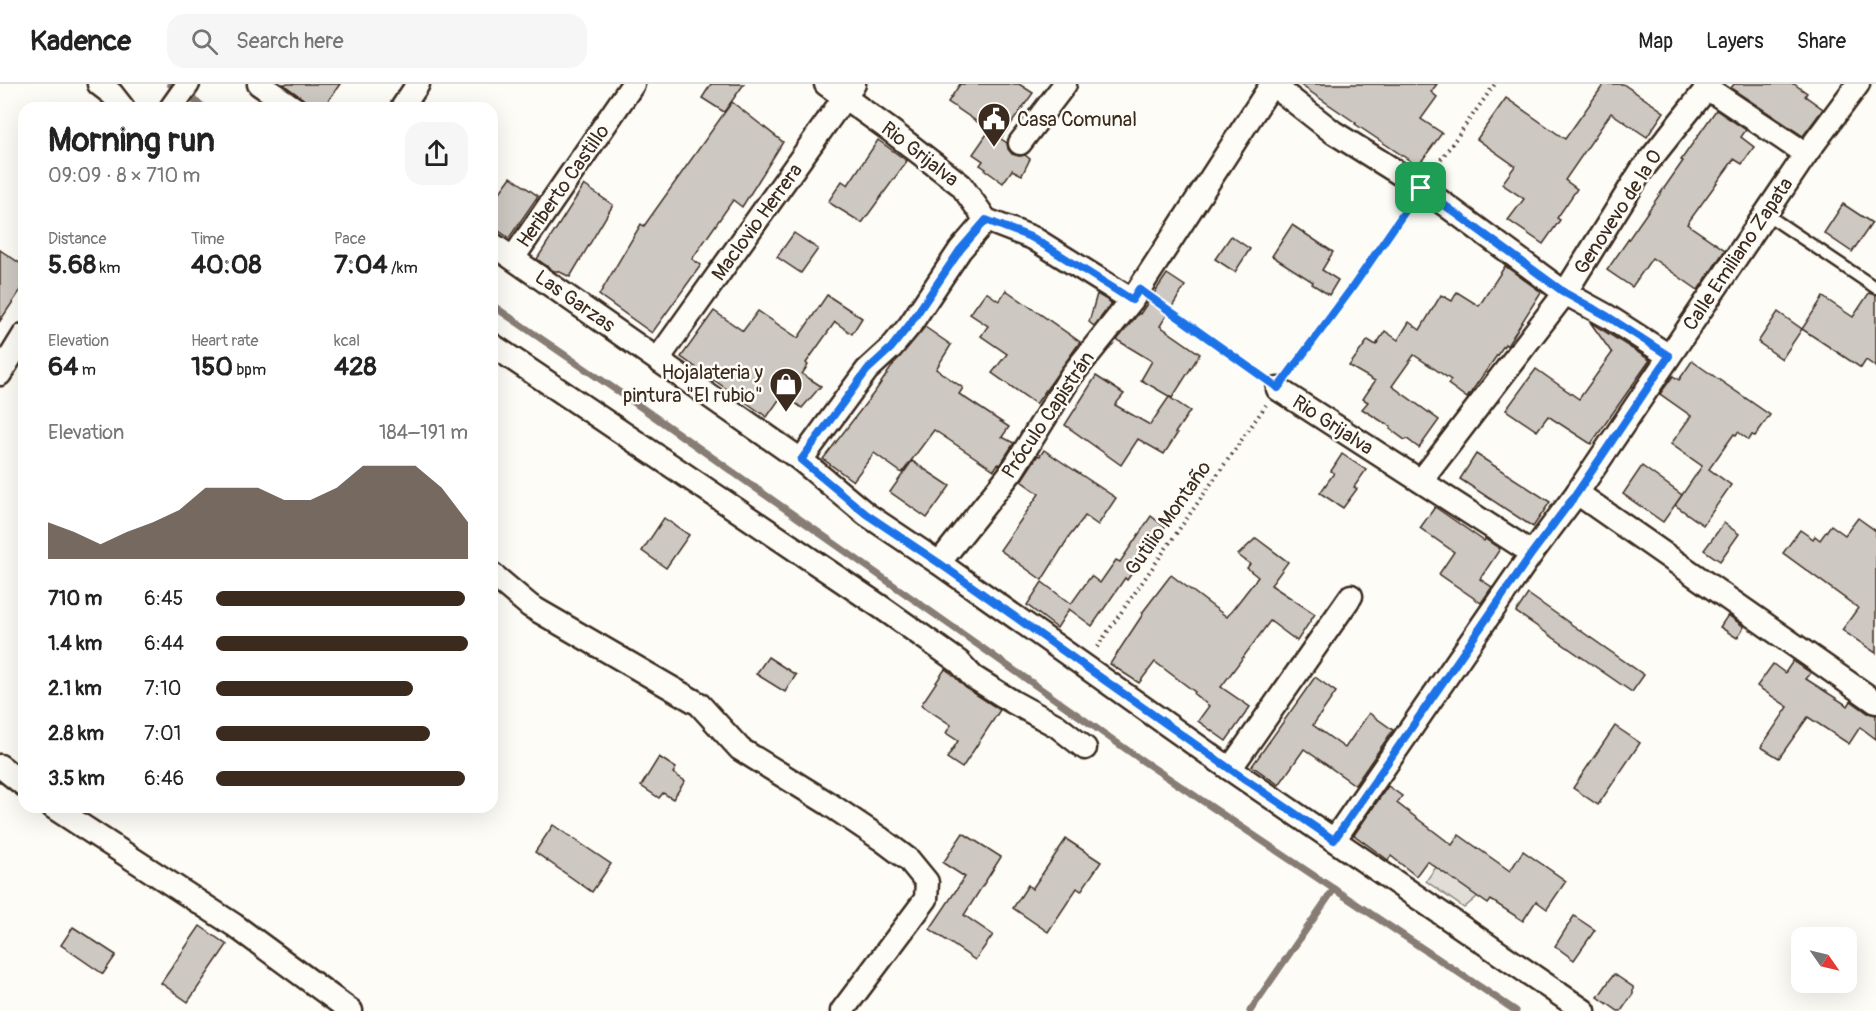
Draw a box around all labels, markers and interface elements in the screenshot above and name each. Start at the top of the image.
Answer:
search box [167,14,587,68]
text: Kadence [30,24,131,59]
icon: search [188,25,221,58]
text: Search here [236,27,343,55]
text: Map [1638,28,1673,55]
text: Layers [1706,28,1764,55]
text: Share [1797,28,1846,55]
public building icon: Casa Comunal [976,101,1012,148]
place label: Casa Comunal [1017,107,1137,132]
street label: Rio Grijalva [876,116,964,192]
street label: Heriberto Castillo [511,119,615,252]
text: Morning run [48,120,215,161]
button: share [405,122,468,185]
street label: Genovevo de la O [1568,145,1668,279]
street label: Maclovio Herrera [706,158,808,286]
pin [1395,162,1446,213]
text: 09:09 · 8 × 710 m [48,163,200,188]
icon: arrive [1404,171,1437,204]
street label: Calle Emiliano Zapata [1677,173,1799,335]
text: Distance [48,229,107,249]
text: Time [191,229,224,249]
text: Pace [334,229,366,249]
text: 5.68 [48,249,96,281]
text: 40:08 [191,249,262,281]
text: 7:04 [334,249,388,281]
text: km [96,258,120,278]
text: /km [388,258,418,278]
street label: Las Garzas [530,264,620,338]
text: Elevation [48,331,109,351]
text: Heart rate [191,331,258,351]
text: kcal [334,331,360,351]
street label: Próculo Capistrán [996,347,1100,483]
text: 64 [48,351,78,383]
text: 150 [191,351,233,383]
text: 428 [334,351,377,383]
text: m [78,360,96,380]
text: bpm [233,360,266,380]
place label: Hojalateria y pintura "El rubio" [623,360,763,408]
shop icon: Hojalateria y pintura "El rubio" [768,366,804,413]
street label: Rio Grijalva [1288,390,1378,460]
text: Elevation [48,420,124,445]
text: 184–191 m [379,420,468,445]
street label: Gutilio Montaño [1119,456,1217,580]
text: 710 m [48,586,102,611]
text: 6:45 [144,586,183,611]
text: 1.4 km [48,631,102,656]
text: 6:44 [144,631,184,656]
text: 2.1 km [48,676,102,701]
text: 7:10 [144,676,181,701]
text: 2.8 km [48,721,104,746]
text: 7:01 [144,721,181,746]
text: 3.5 km [48,766,105,791]
text: 6:46 [144,766,184,791]
north arrow [1791,927,1857,993]
map controls [1791,927,1857,993]

